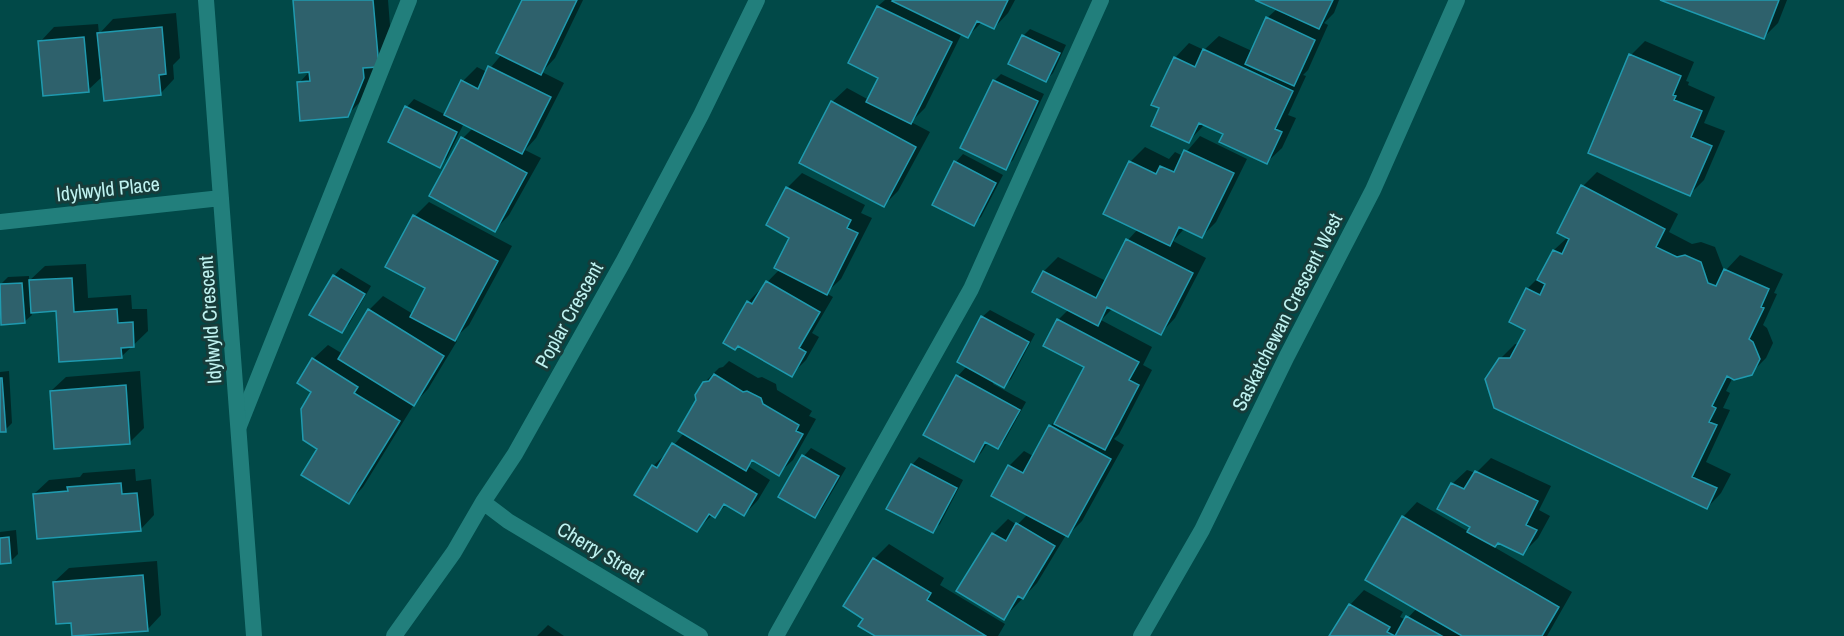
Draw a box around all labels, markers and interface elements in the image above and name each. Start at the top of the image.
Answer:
street label: Idylwyld Place [55,170,161,207]
street label: Saskatchewan Crescent West [1225,208,1348,415]
street label: Idylwyld Crescent [192,255,227,385]
street label: Poplar Crescent [528,256,609,373]
street label: Cherry Street [553,515,650,588]

